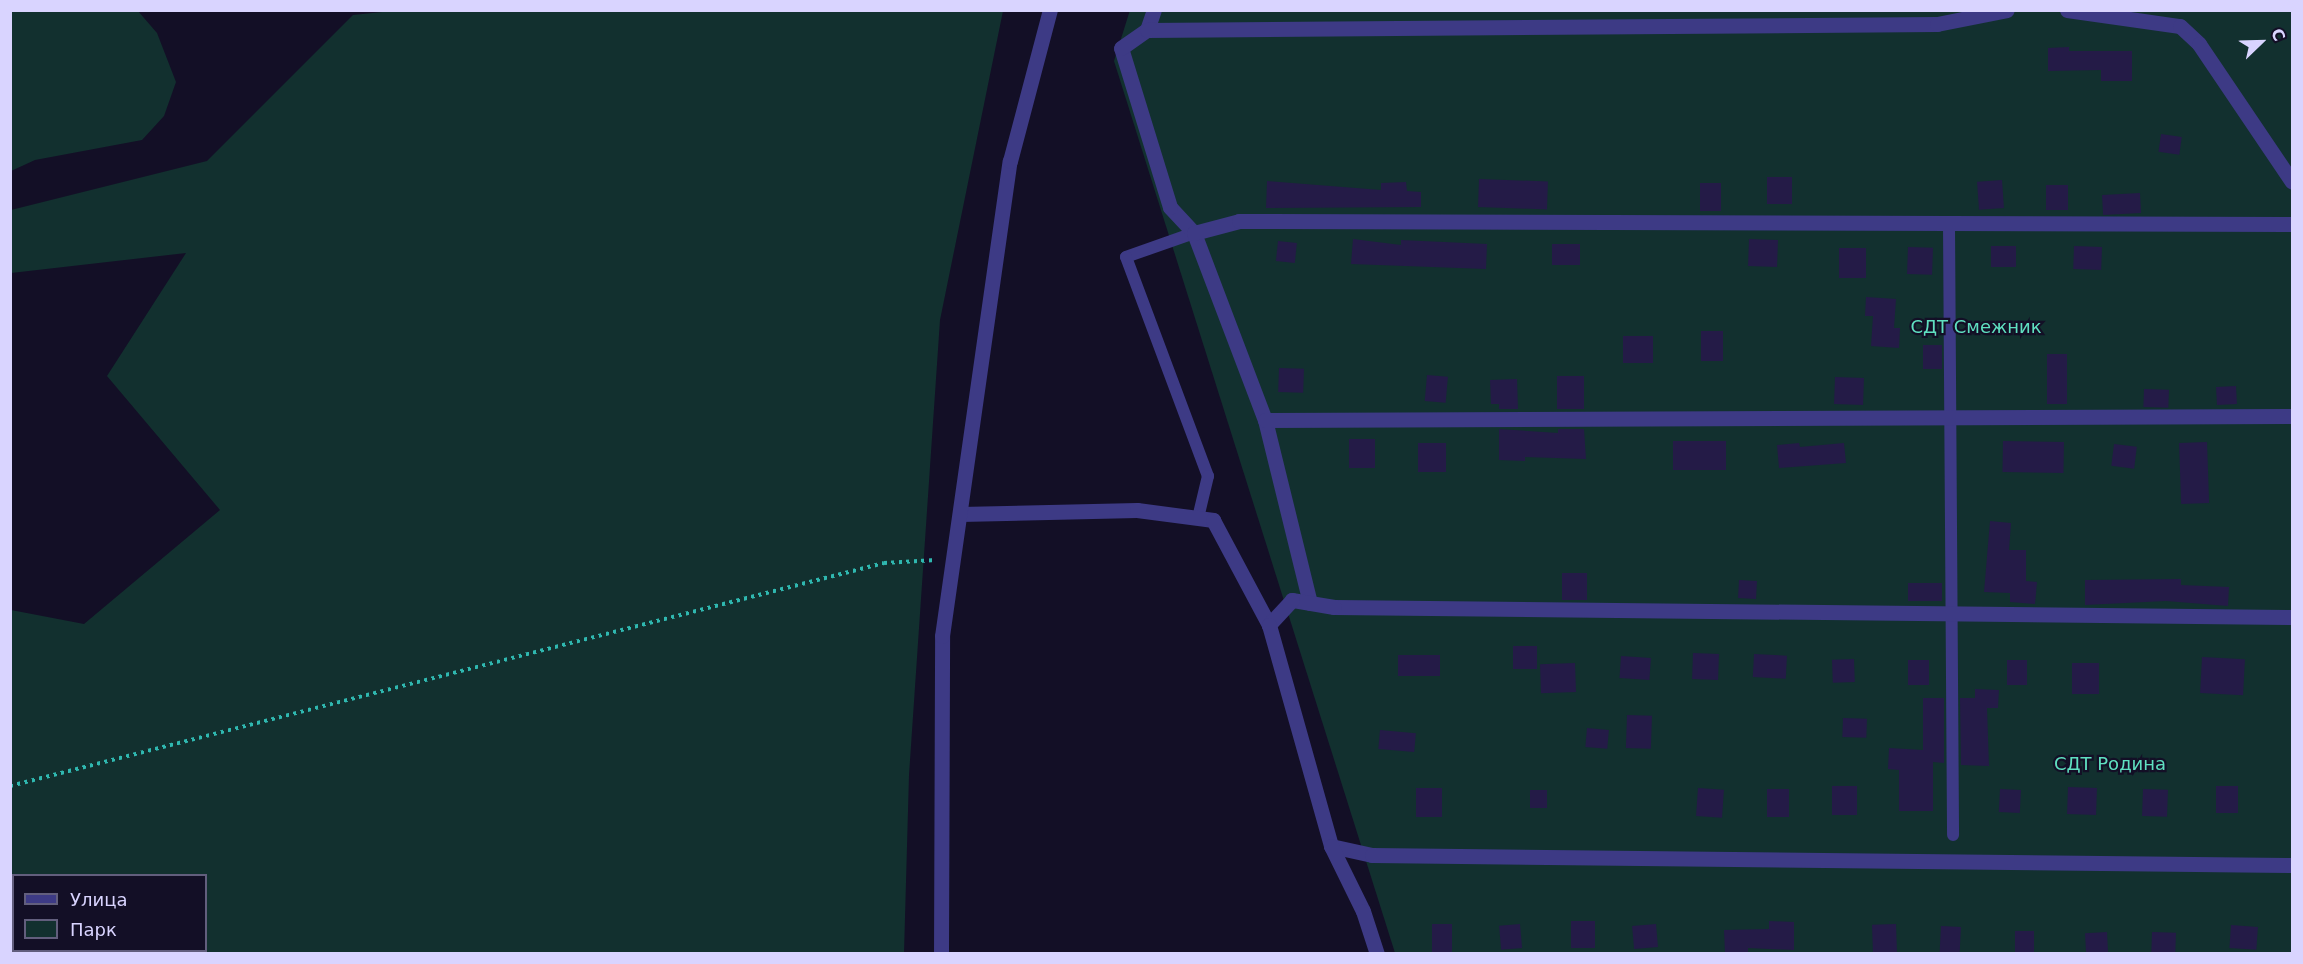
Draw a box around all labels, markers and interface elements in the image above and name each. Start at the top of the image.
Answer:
north arrow [2231,12,2291,72]
text: С [2267,26,2289,44]
park label: СДТ Смежник [1910,316,2042,338]
park label: СДТ Родина [2054,753,2166,775]
legend [12,874,207,952]
text: Улица [70,889,127,910]
text: Парк [70,919,117,940]

